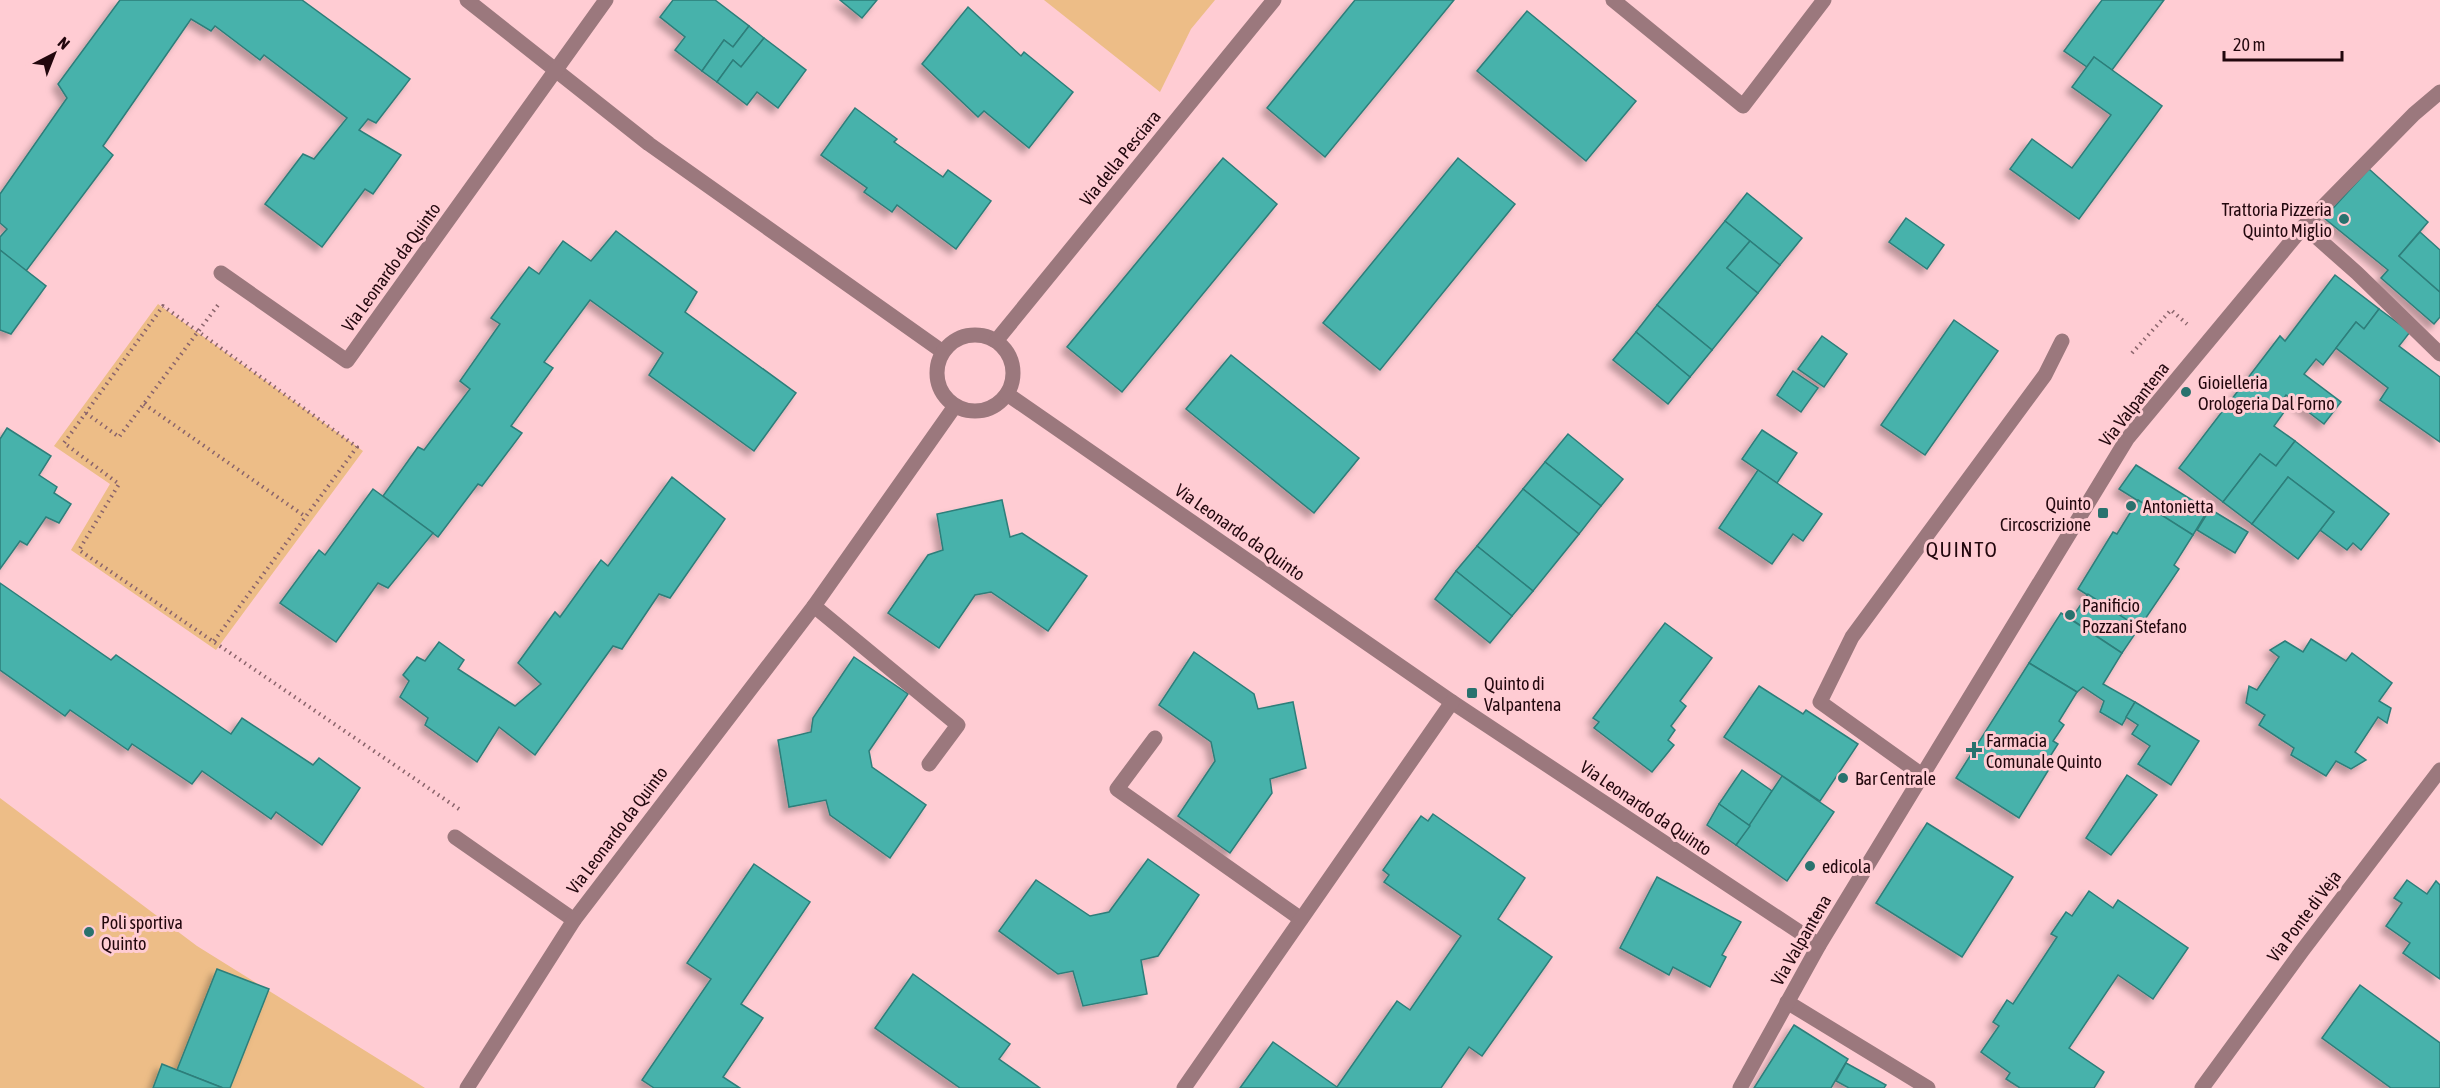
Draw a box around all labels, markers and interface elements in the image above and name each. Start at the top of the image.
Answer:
north arrow [24,24,84,84]
scale bar [2224,24,2342,62]
text: N [55,33,74,53]
text: 20 m [2233,34,2265,55]
street label: Via della Pesciara [1075,106,1165,210]
street label: Via Leonardo da Quinto [337,198,445,336]
place label: Trattoria Pizzeria Quinto Miglio [2222,199,2332,241]
marker: Trattoria Pizzeria Quinto Miglio [2337,212,2351,226]
street label: Via Valpantena [2095,358,2173,450]
place label: Gioielleria Orologeria Dal Forno [2198,372,2335,414]
marker: Gioielleria Orologeria Dal Forno [2179,385,2193,399]
street label: Via Leonardo da Quinto [1171,479,1309,585]
place label: Quinto Circoscrizione [2000,493,2091,535]
place label: Antonietta [2143,496,2214,517]
marker: Antonietta [2124,499,2138,513]
marker: Quinto Circoscrizione [2096,506,2110,520]
district label: QUINTO [1926,537,1998,561]
place label: Panificio Pozzani Stefano [2082,595,2187,637]
marker: Panificio Pozzani Stefano [2063,608,2077,622]
place label: Quinto di Valpantena [1484,673,1561,715]
marker: Quinto di Valpantena [1465,686,1479,700]
place label: Farmacia Comunale Quinto [1986,730,2102,772]
marker: Farmacia Comunale Quinto [1967,743,1981,757]
street label: Via Leonardo da Quinto [1576,756,1716,860]
street label: Via Leonardo da Quinto [562,762,672,898]
place label: Bar Centrale [1855,768,1936,789]
marker: Bar Centrale [1836,771,1850,785]
place label: edicola [1822,856,1871,877]
marker: edicola [1803,859,1817,873]
street label: Via Ponte di Veja [2263,866,2345,966]
street label: Via Valpantena [1767,891,1835,989]
place label: Poli sportiva Quinto [101,912,183,954]
marker: Poli sportiva Quinto [82,925,96,939]

